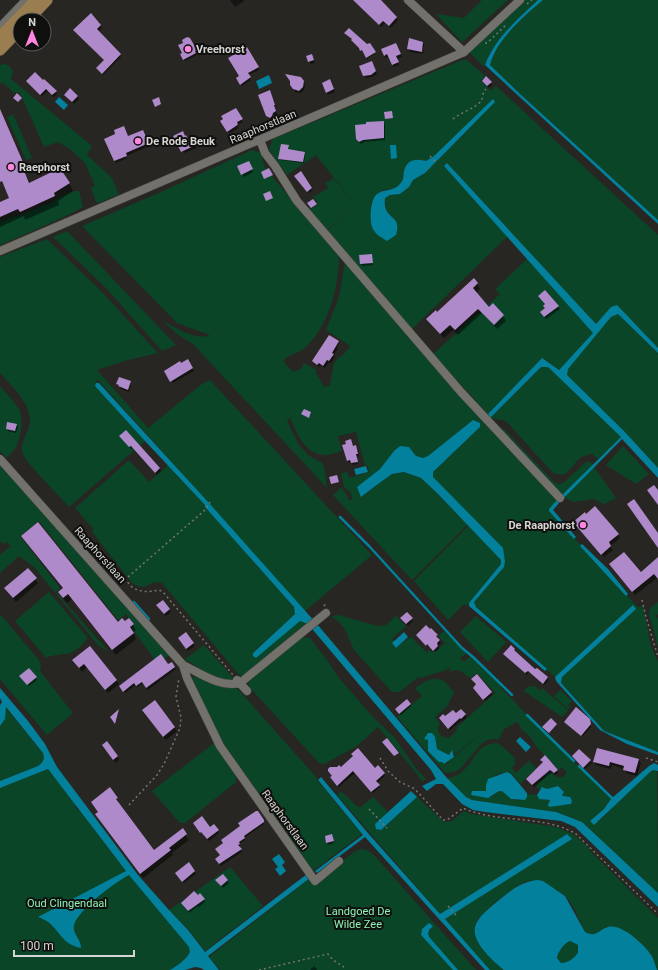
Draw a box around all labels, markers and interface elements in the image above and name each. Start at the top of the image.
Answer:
north arrow [12,12,52,52]
text: N [28,16,36,29]
place label: Vreehorst [196,43,245,56]
marker: Vreehorst [183,44,193,54]
street label: Raaphorstlaan [228,107,298,147]
place label: De Rode Beuk [146,135,215,148]
marker: De Rode Beuk [133,136,143,146]
place label: Raephorst [19,161,70,174]
marker: Raephorst [6,162,16,172]
place label: De Raaphorst [508,519,575,532]
marker: De Raaphorst [578,520,588,530]
street label: Raaphorstlaan [71,524,129,586]
street label: Raaphorstlaan [259,787,311,853]
park label: Oud Clingendaal [27,897,107,910]
park label: Landgoed De Wilde Zee [326,905,390,931]
scale bar [14,932,134,958]
text: 100 m [20,939,54,953]

